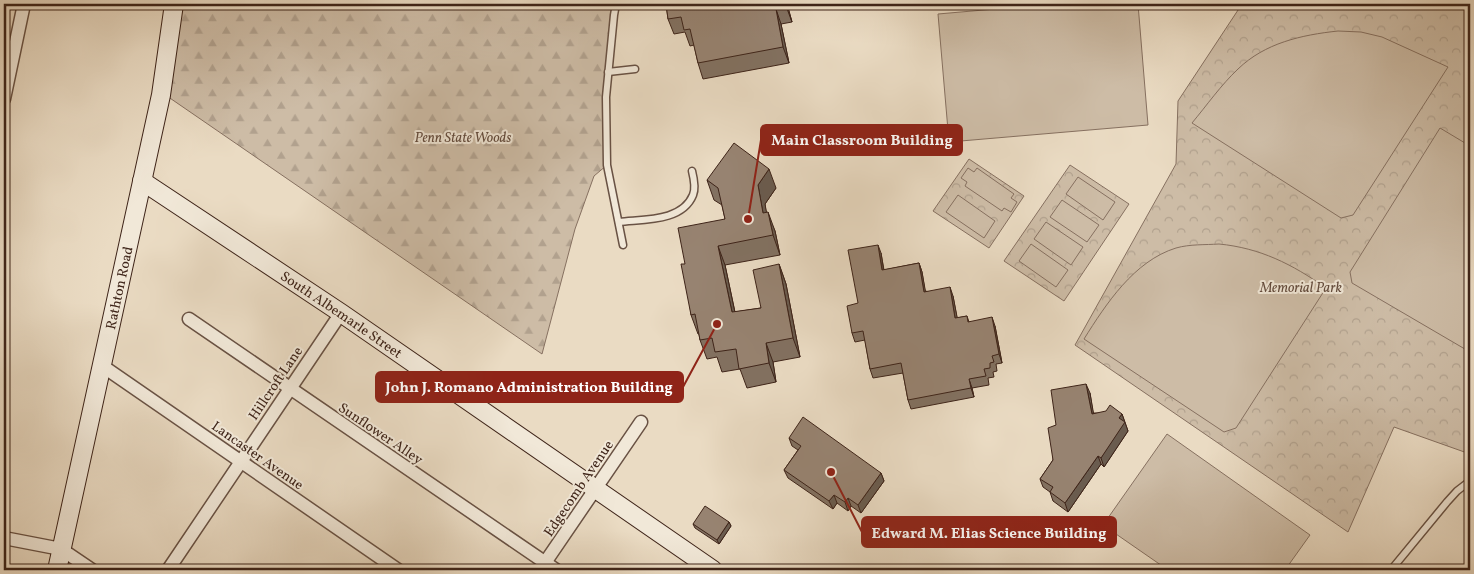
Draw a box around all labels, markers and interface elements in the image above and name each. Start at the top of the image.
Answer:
callout: Main Classroom Building [761,125,962,155]
park label: Penn State Woods [415,129,511,148]
text: Main Classroom Building [771,131,953,152]
street label: Rathton Road [102,245,139,331]
street label: South Albemarle Street [276,267,405,363]
park label: Memorial Park [1259,279,1342,298]
street label: Hillcroft Lane [245,343,308,424]
callout: John J. Romano Administration Building [376,372,683,402]
text: John J. Romano Administration Building [384,378,673,399]
street label: Sunflower Alley [334,399,427,470]
street label: Lancaster Avenue [207,417,307,495]
street label: Edgecomb Avenue [540,437,619,541]
callout: Edward M. Elias Science Building [862,517,1116,547]
text: Edward M. Elias Science Building [872,524,1106,545]

